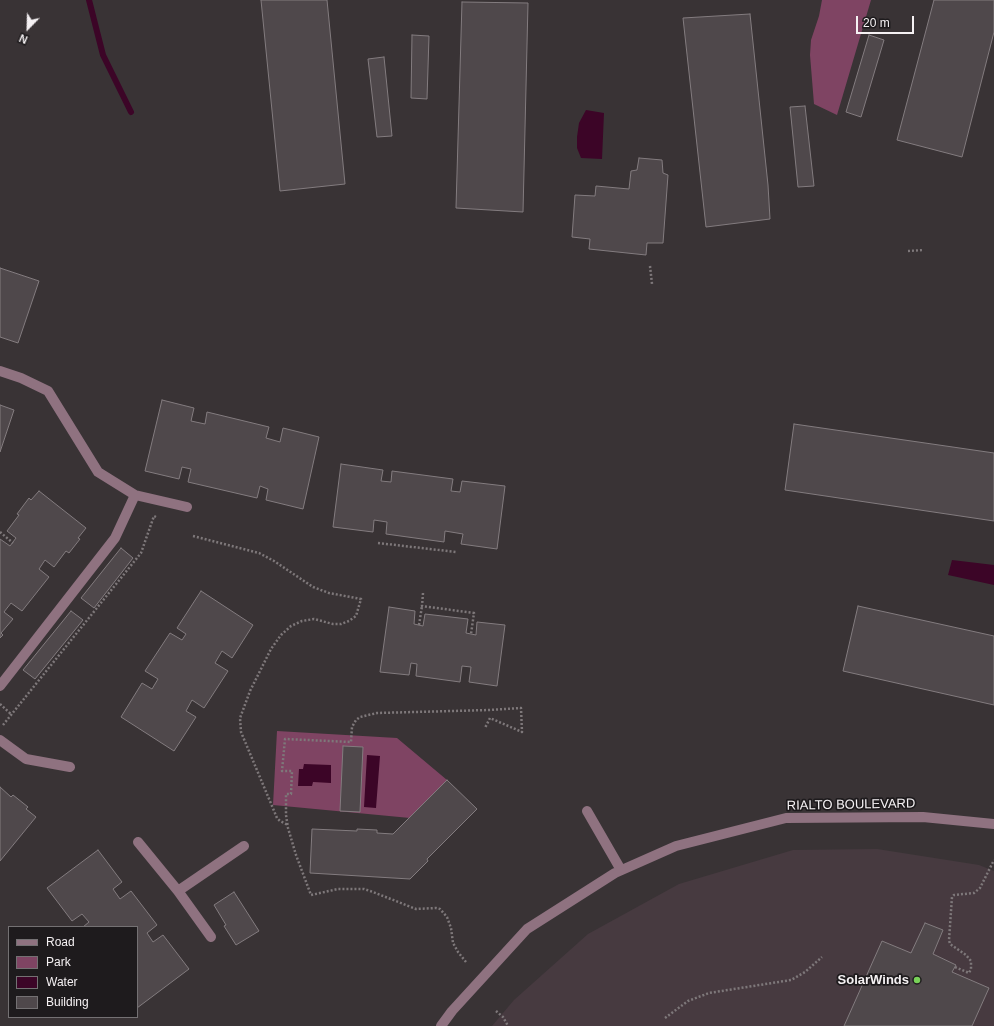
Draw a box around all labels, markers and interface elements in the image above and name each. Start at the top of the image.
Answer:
north arrow [8,8,48,48]
scale bar [858,8,916,34]
text: 20 m [863,16,890,30]
text: N [17,32,29,46]
street label: RIALTO BOULEVARD [787,796,915,814]
legend [8,926,138,1018]
text: Road [46,935,75,949]
text: Park [46,955,71,969]
place label: SolarWinds [838,972,909,988]
text: Water [46,975,78,989]
marker: SolarWinds [912,975,922,985]
text: Building [46,995,89,1009]

